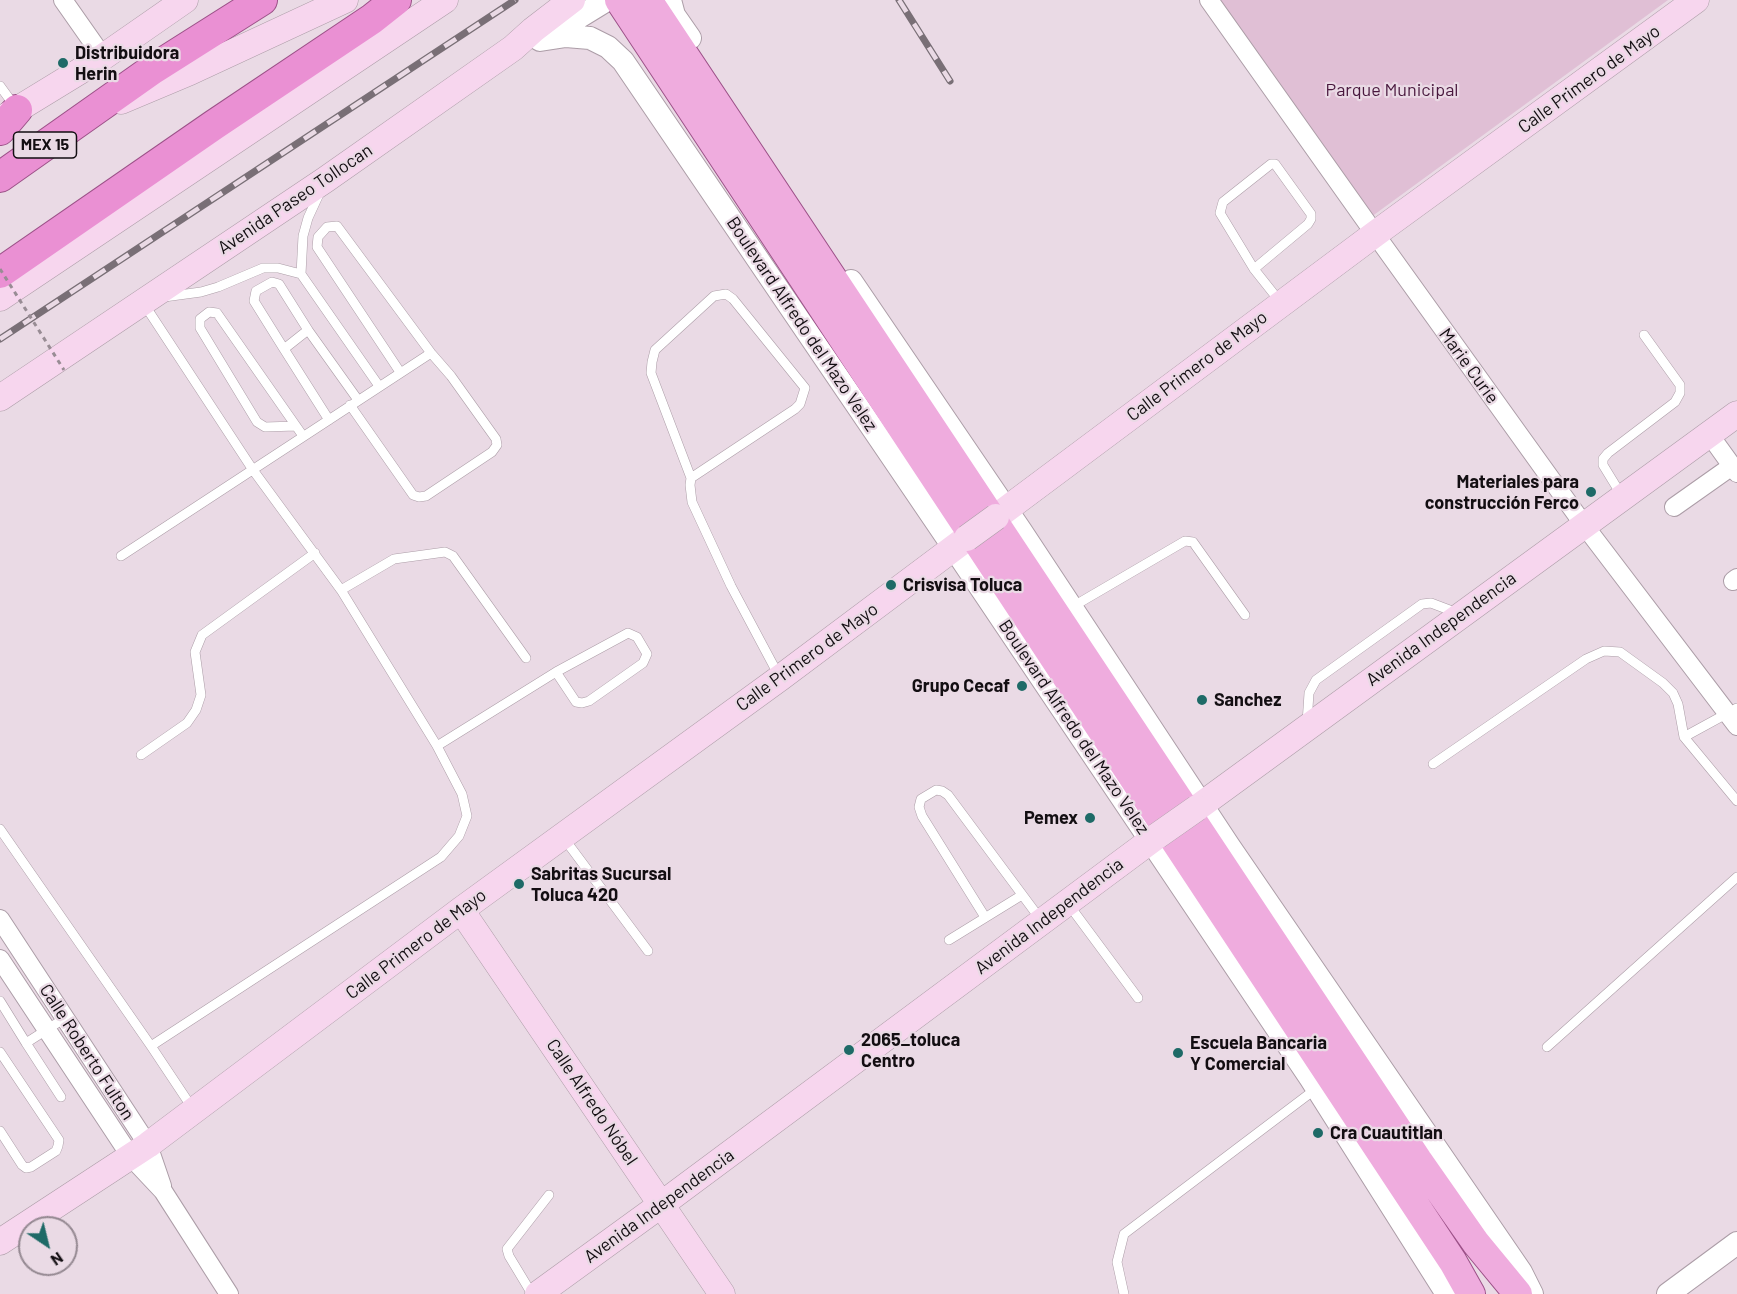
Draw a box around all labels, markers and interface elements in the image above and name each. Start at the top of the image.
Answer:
street label: Calle Primero de Mayo [1514,20,1664,138]
place label: Distribuidora Herin [75,42,179,84]
marker: Distribuidora Herin [56,56,70,70]
park label: Parque Municipal [1326,79,1458,101]
road number: MEX 15 [14,132,76,158]
street label: Avenida Paseo Tollocan [214,139,376,259]
street label: Boulevard Alfredo del Mazo Velez [722,213,882,435]
street label: Calle Primero de Mayo [1123,306,1271,426]
street label: Marie Curie [1434,324,1504,408]
place label: Materiales para construcción Ferco [1425,471,1579,514]
marker: Materiales para construcción Ferco [1584,485,1598,499]
street label: Avenida Independencia [1362,567,1520,691]
place label: Crisvisa Toluca [903,574,1022,596]
marker: Crisvisa Toluca [884,578,898,592]
street label: Calle Primero de Mayo [732,598,882,716]
street label: Boulevard Alfredo del Mazo Velez [994,616,1154,838]
place label: Grupo Cecaf [912,675,1010,697]
marker: Grupo Cecaf [1015,679,1029,693]
place label: Sanchez [1214,689,1281,711]
marker: Sanchez [1195,693,1209,707]
place label: Pemex [1024,807,1078,829]
marker: Pemex [1083,811,1097,825]
street label: Avenida Independencia [971,853,1127,979]
place label: Sabritas Sucursal Toluca 420 [531,863,671,906]
marker: Sabritas Sucursal Toluca 420 [512,877,526,891]
street label: Calle Primero de Mayo [342,884,490,1004]
street label: Calle Roberto Fulton [35,980,139,1124]
place label: 2065_toluca Centro [861,1029,960,1072]
place label: Escuela Bancaria Y Comercial [1190,1032,1327,1074]
street label: Calle Alfredo Nóbel [542,1035,642,1169]
marker: 2065_toluca Centro [842,1043,856,1057]
marker: Escuela Bancaria Y Comercial [1171,1046,1185,1060]
place label: Cra Cuautitlan [1330,1122,1443,1144]
marker: Cra Cuautitlan [1311,1126,1325,1140]
street label: Avenida Independencia [580,1144,738,1268]
north arrow [18,1216,78,1276]
text: N [48,1249,67,1270]

